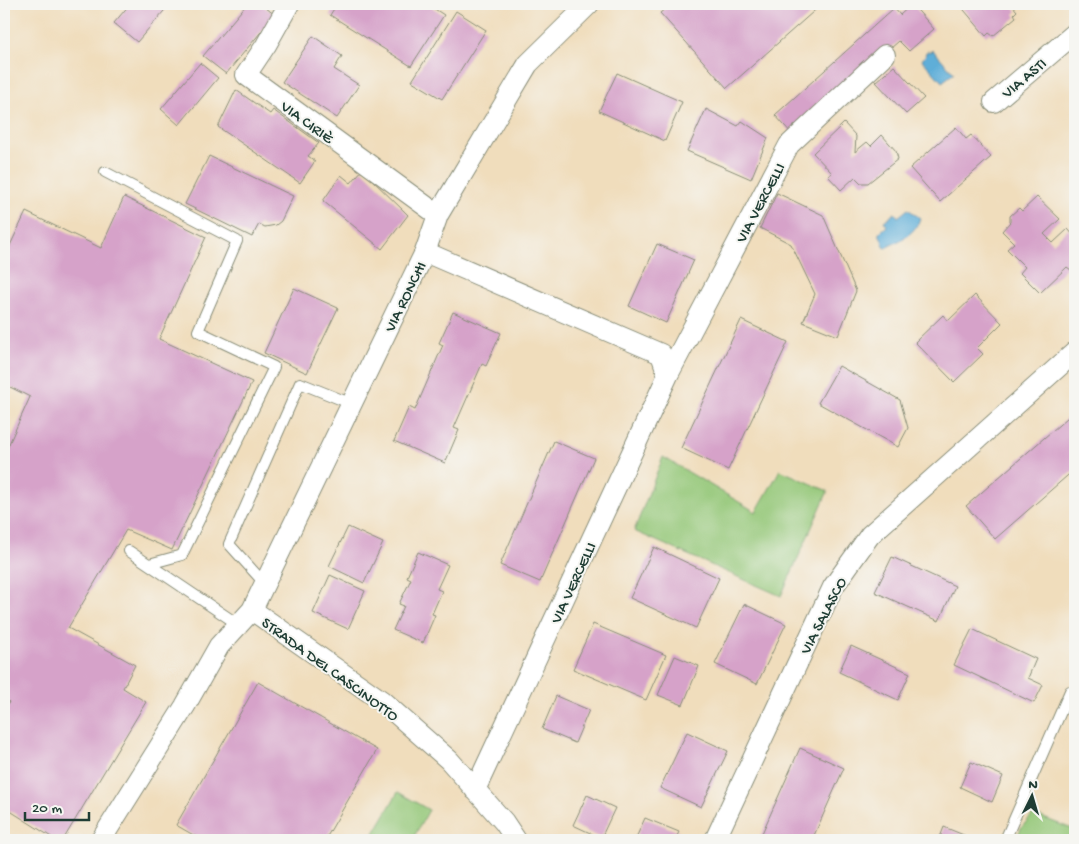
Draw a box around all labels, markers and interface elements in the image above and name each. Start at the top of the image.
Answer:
street label: VIA ASTI [998,55,1052,105]
street label: VIA CIRIÈ [275,98,337,150]
street label: VIA VERCELLI [733,161,791,248]
street label: VIA RONCHI [381,259,432,337]
street label: VIA VERCELLI [548,540,602,628]
street label: VIA SALASCO [797,575,853,659]
street label: STRADA DEL CASCINOTTO [257,615,402,727]
north arrow [1006,772,1056,822]
text: N [1028,777,1038,794]
scale bar [25,789,89,821]
text: 20 m [32,800,62,818]

